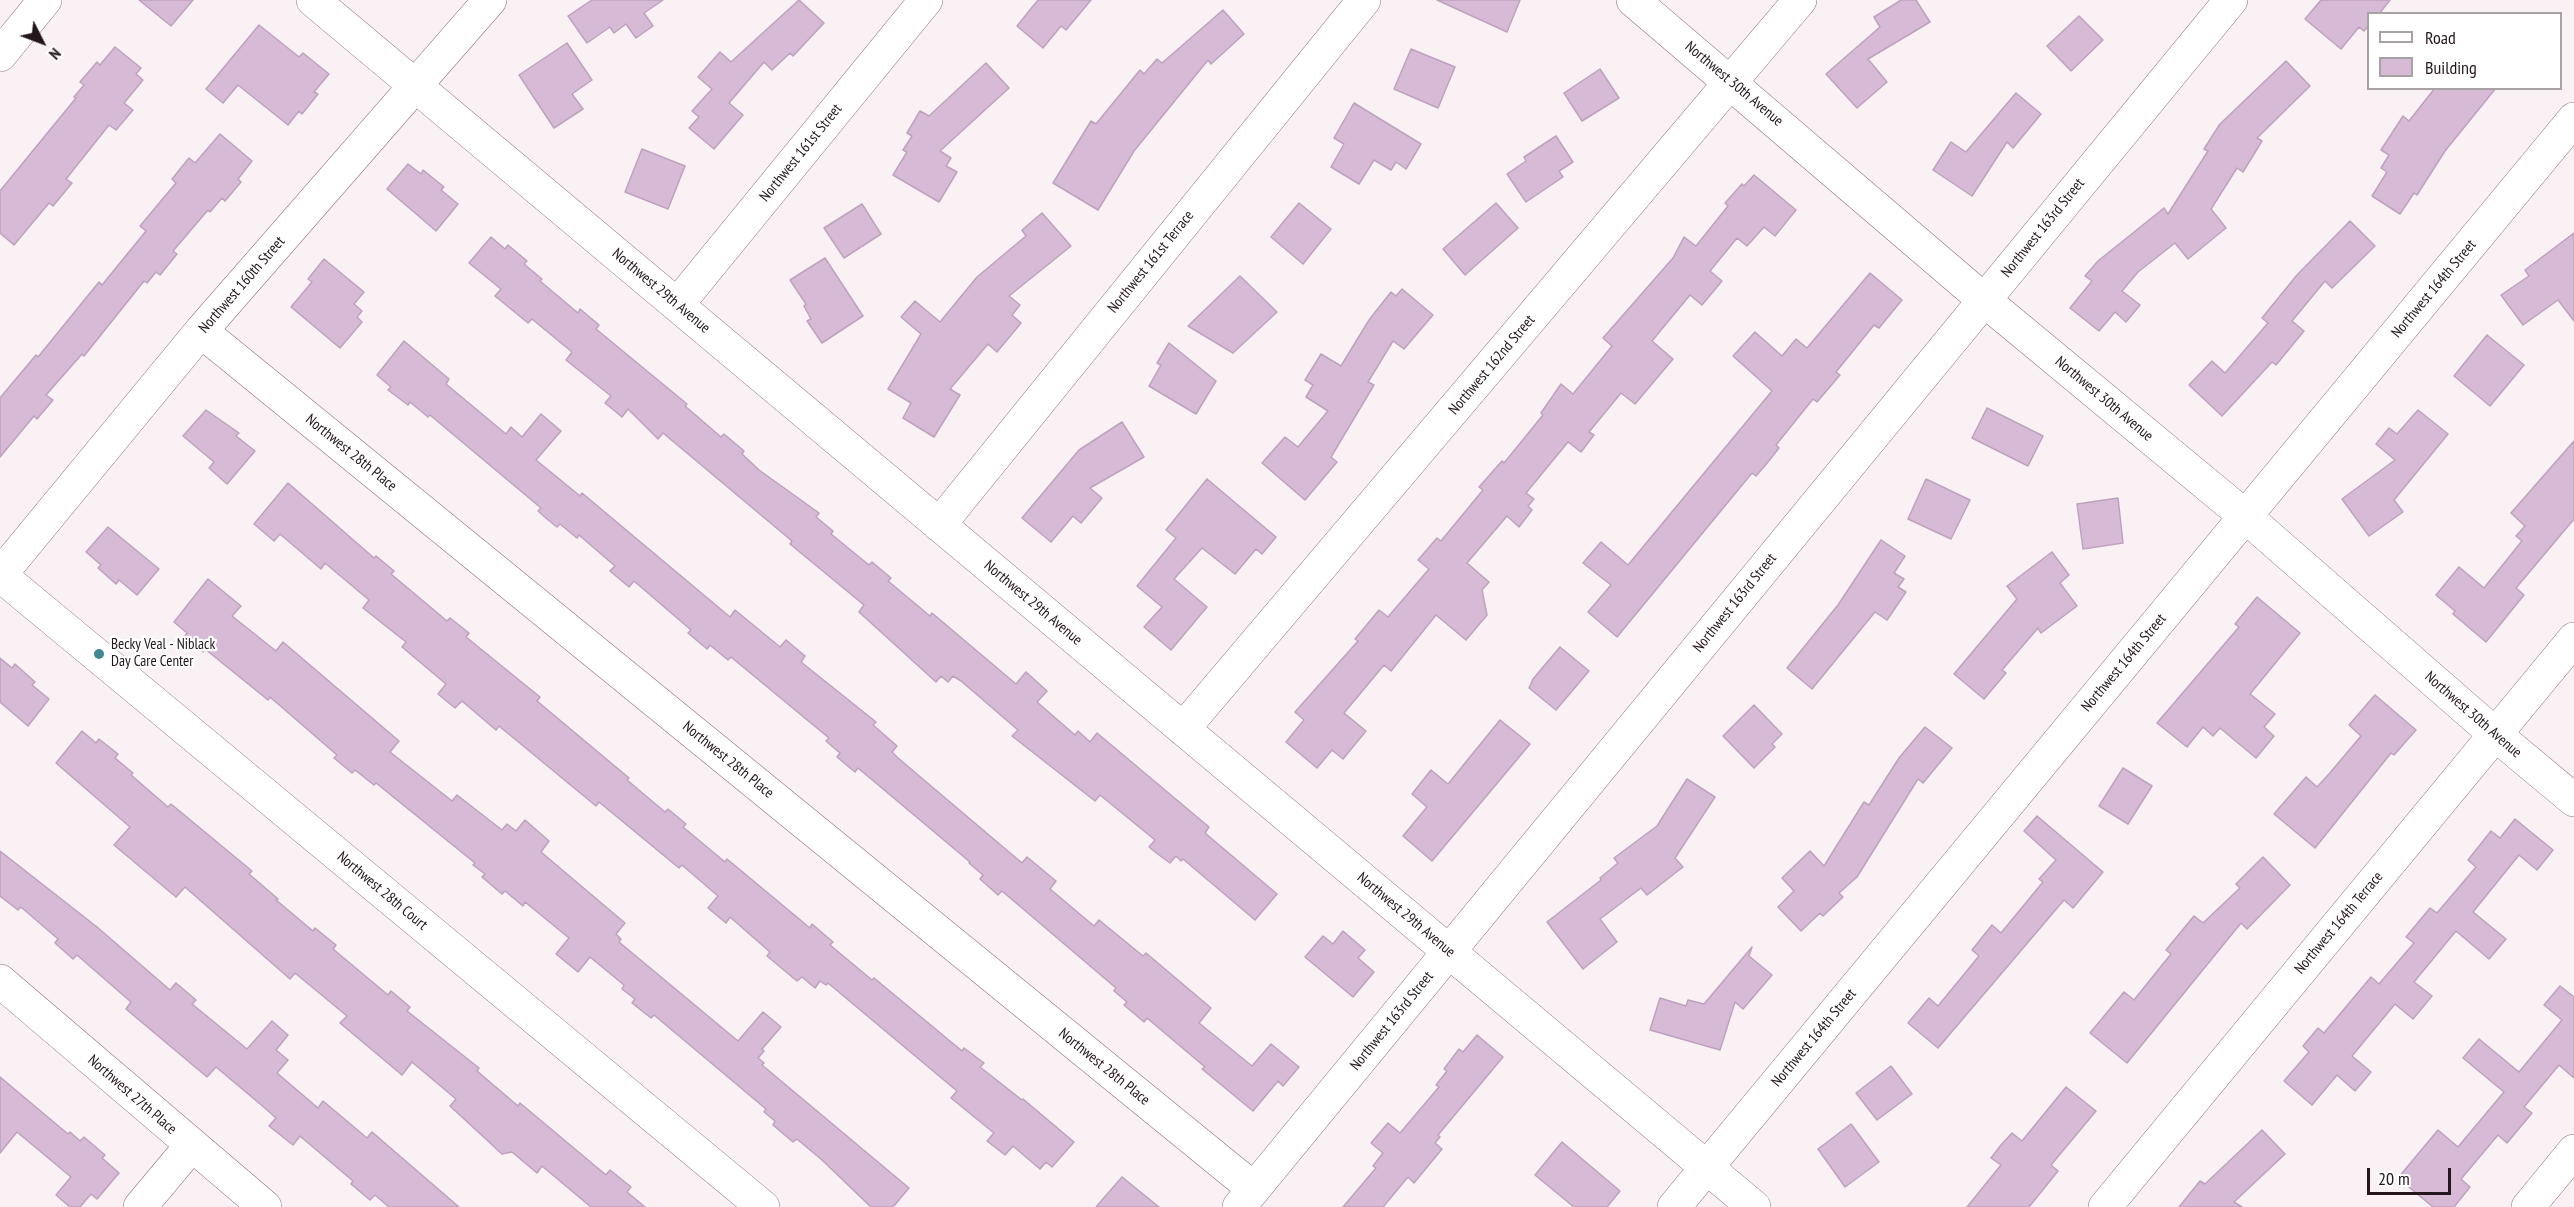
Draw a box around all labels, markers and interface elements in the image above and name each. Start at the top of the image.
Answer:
north arrow [12,12,72,72]
legend [2367,12,2562,90]
text: Road [2425,26,2456,49]
street label: Northwest 30th Avenue [1681,38,1787,130]
text: N [45,44,66,64]
text: Building [2425,56,2477,79]
street label: Northwest 161st Street [756,100,846,206]
street label: Northwest 163rd Street [1998,175,2088,281]
street label: Northwest 161st Terrace [1104,207,1198,317]
street label: Northwest 160th Street [195,233,289,337]
street label: Northwest 164th Street [2388,236,2480,342]
street label: Northwest 29th Avenue [608,245,714,337]
street label: Northwest 162nd Street [1445,311,1539,419]
street label: Northwest 30th Avenue [2051,353,2157,445]
street label: Northwest 28th Place [302,411,400,495]
street label: Northwest 163rd Street [1690,550,1780,656]
street label: Northwest 29th Avenue [980,557,1086,649]
street label: Northwest 164th Street [2078,610,2170,716]
place label: Becky Veal - Niblack Day Care Center [111,636,215,671]
marker: Becky Veal - Niblack Day Care Center [92,647,106,661]
street label: Northwest 30th Avenue [2421,668,2525,762]
street label: Northwest 28th Place [679,718,777,802]
street label: Northwest 28th Court [333,848,431,934]
street label: Northwest 164th Terrace [2291,868,2387,978]
street label: Northwest 29th Avenue [1353,869,1459,961]
street label: Northwest 163rd Street [1347,968,1437,1074]
street label: Northwest 164th Street [1768,985,1860,1091]
street label: Northwest 28th Place [1055,1025,1153,1109]
street label: Northwest 27th Place [84,1052,180,1138]
scale bar [2370,1156,2454,1194]
text: 20 m [2378,1167,2410,1190]

